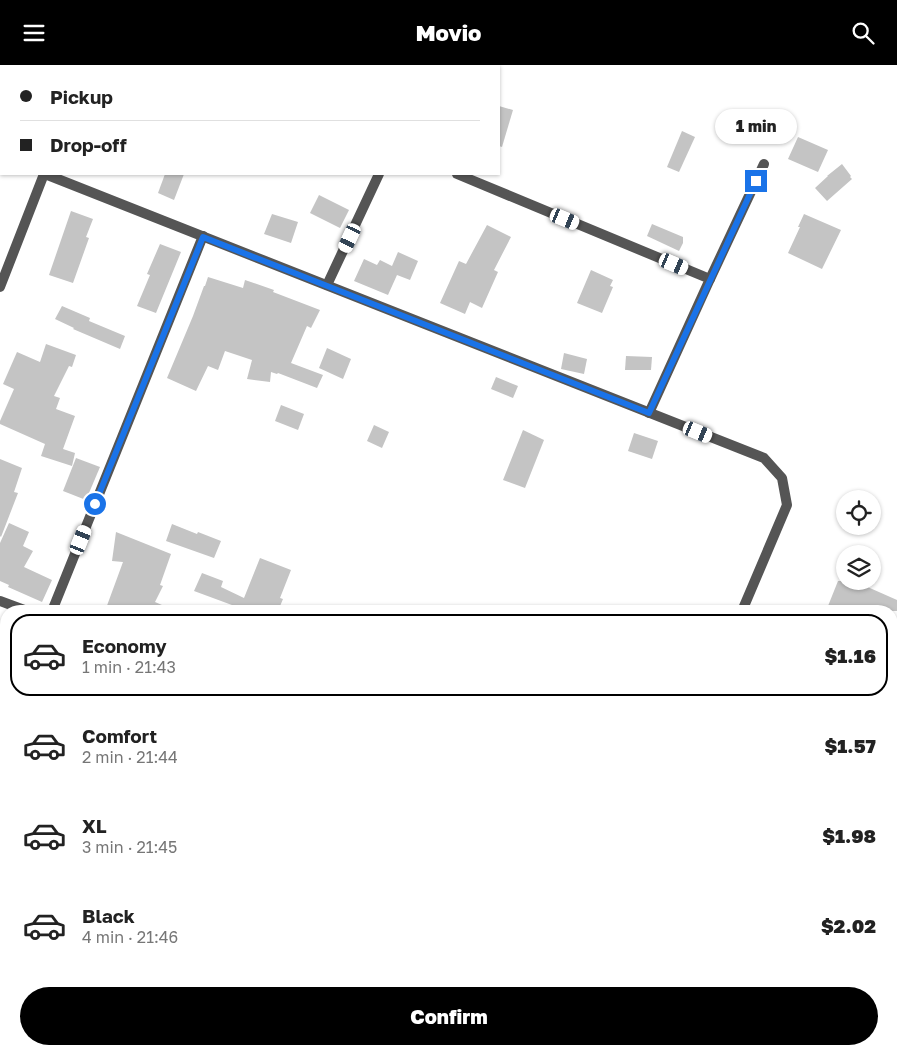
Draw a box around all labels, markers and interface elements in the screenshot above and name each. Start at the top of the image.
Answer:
icon: menu [20,19,48,47]
text: Movio [416,19,481,46]
icon: search [849,19,877,47]
text: Pickup [50,85,113,108]
callout: 1 min [715,109,797,143]
text: 1 min [736,116,776,136]
text: Drop-off [50,133,127,156]
route end [745,170,767,192]
car [548,206,581,232]
car [336,221,363,255]
car [657,251,690,277]
car [681,419,714,445]
map controls [836,490,881,590]
button: locate [836,490,881,535]
route start [84,493,106,515]
car [68,523,93,557]
button: layers [836,545,881,590]
icon: car [22,633,67,678]
text: Economy [82,634,167,657]
text: $1.16 [825,644,876,667]
text: 1 min · 21:43 [82,657,176,677]
icon: car [22,723,67,768]
text: Comfort [82,724,157,747]
text: $1.57 [825,734,876,757]
text: 2 min · 21:44 [82,747,178,767]
icon: car [22,813,67,858]
text: XL [82,814,107,837]
text: $1.98 [822,824,876,847]
text: 3 min · 21:45 [82,837,177,857]
icon: car [22,903,67,948]
text: Black [82,904,135,927]
text: $2.02 [821,914,876,937]
text: 4 min · 21:46 [82,927,178,947]
button: Confirm [20,987,878,1045]

